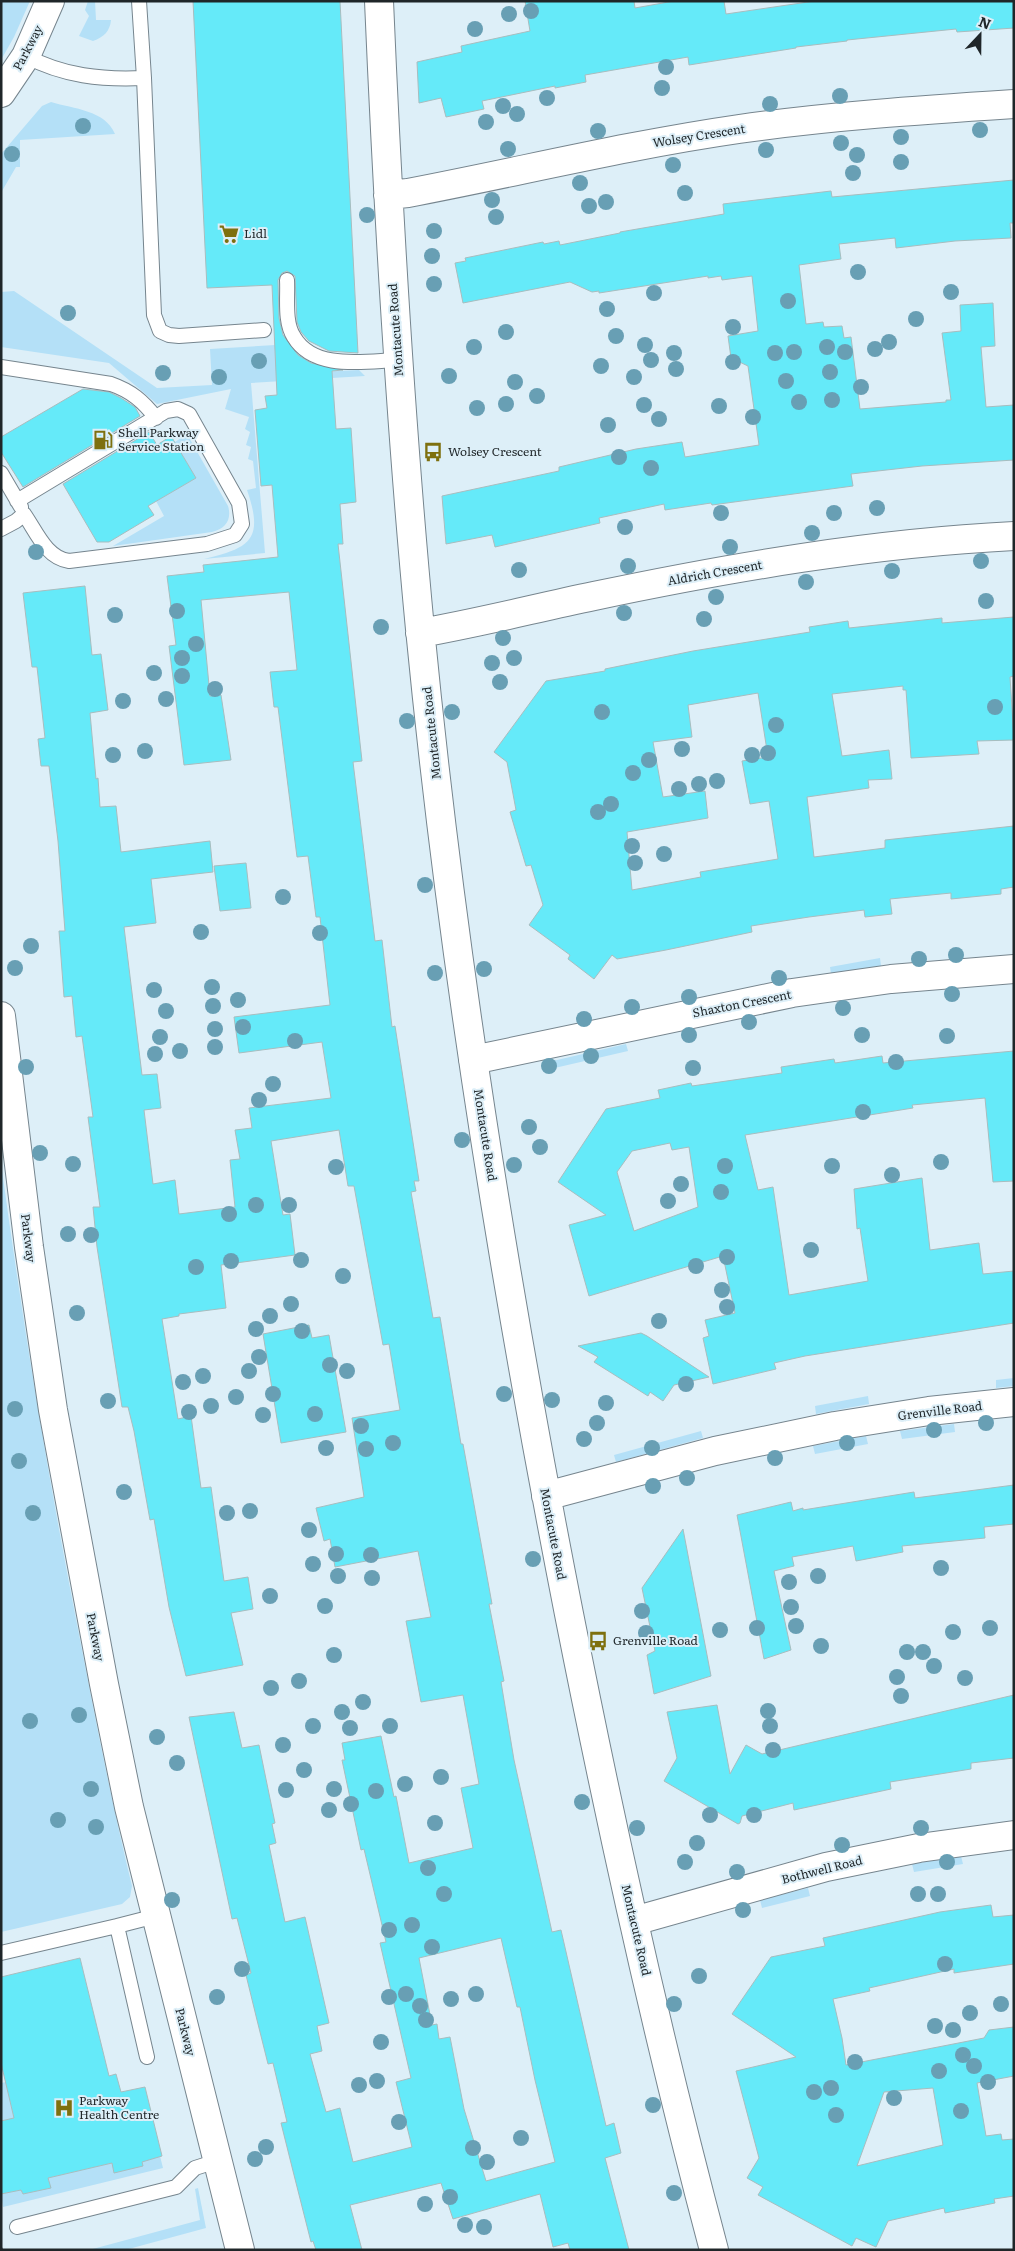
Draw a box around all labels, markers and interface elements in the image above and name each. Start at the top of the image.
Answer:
north arrow [955,10,1005,60]
text: N [976,11,995,34]
street label: Parkway [8,22,47,73]
street label: Wolsey Crescent [651,119,747,151]
supermarket icon: Lidl [218,223,240,245]
place label: Lidl [244,224,267,242]
street label: Montacute Road [383,282,407,377]
place label: Shell Parkway Service Station [118,423,204,455]
fuel station icon: Shell Parkway Service Station [92,429,114,451]
bus stop icon: Wolsey Crescent [422,441,444,463]
place label: Wolsey Crescent [448,442,542,460]
street label: Aldrich Crescent [666,555,764,589]
street label: Montacute Road [417,685,445,780]
street label: Shaxton Crescent [691,985,793,1021]
street label: Montacute Road [470,1087,502,1183]
street label: Parkway [17,1212,41,1263]
street label: Grenville Road [897,1396,984,1424]
street label: Montacute Road [536,1486,572,1582]
street label: Parkway [82,1611,110,1663]
bus stop icon: Grenville Road [587,1630,609,1652]
place label: Grenville Road [613,1631,699,1649]
street label: Bothwell Road [779,1850,865,1888]
street label: Montacute Road [618,1882,656,1978]
street label: Parkway [171,2006,201,2058]
place label: Parkway Health Centre [79,2091,159,2123]
hospital icon: Parkway Health Centre [53,2097,75,2119]

